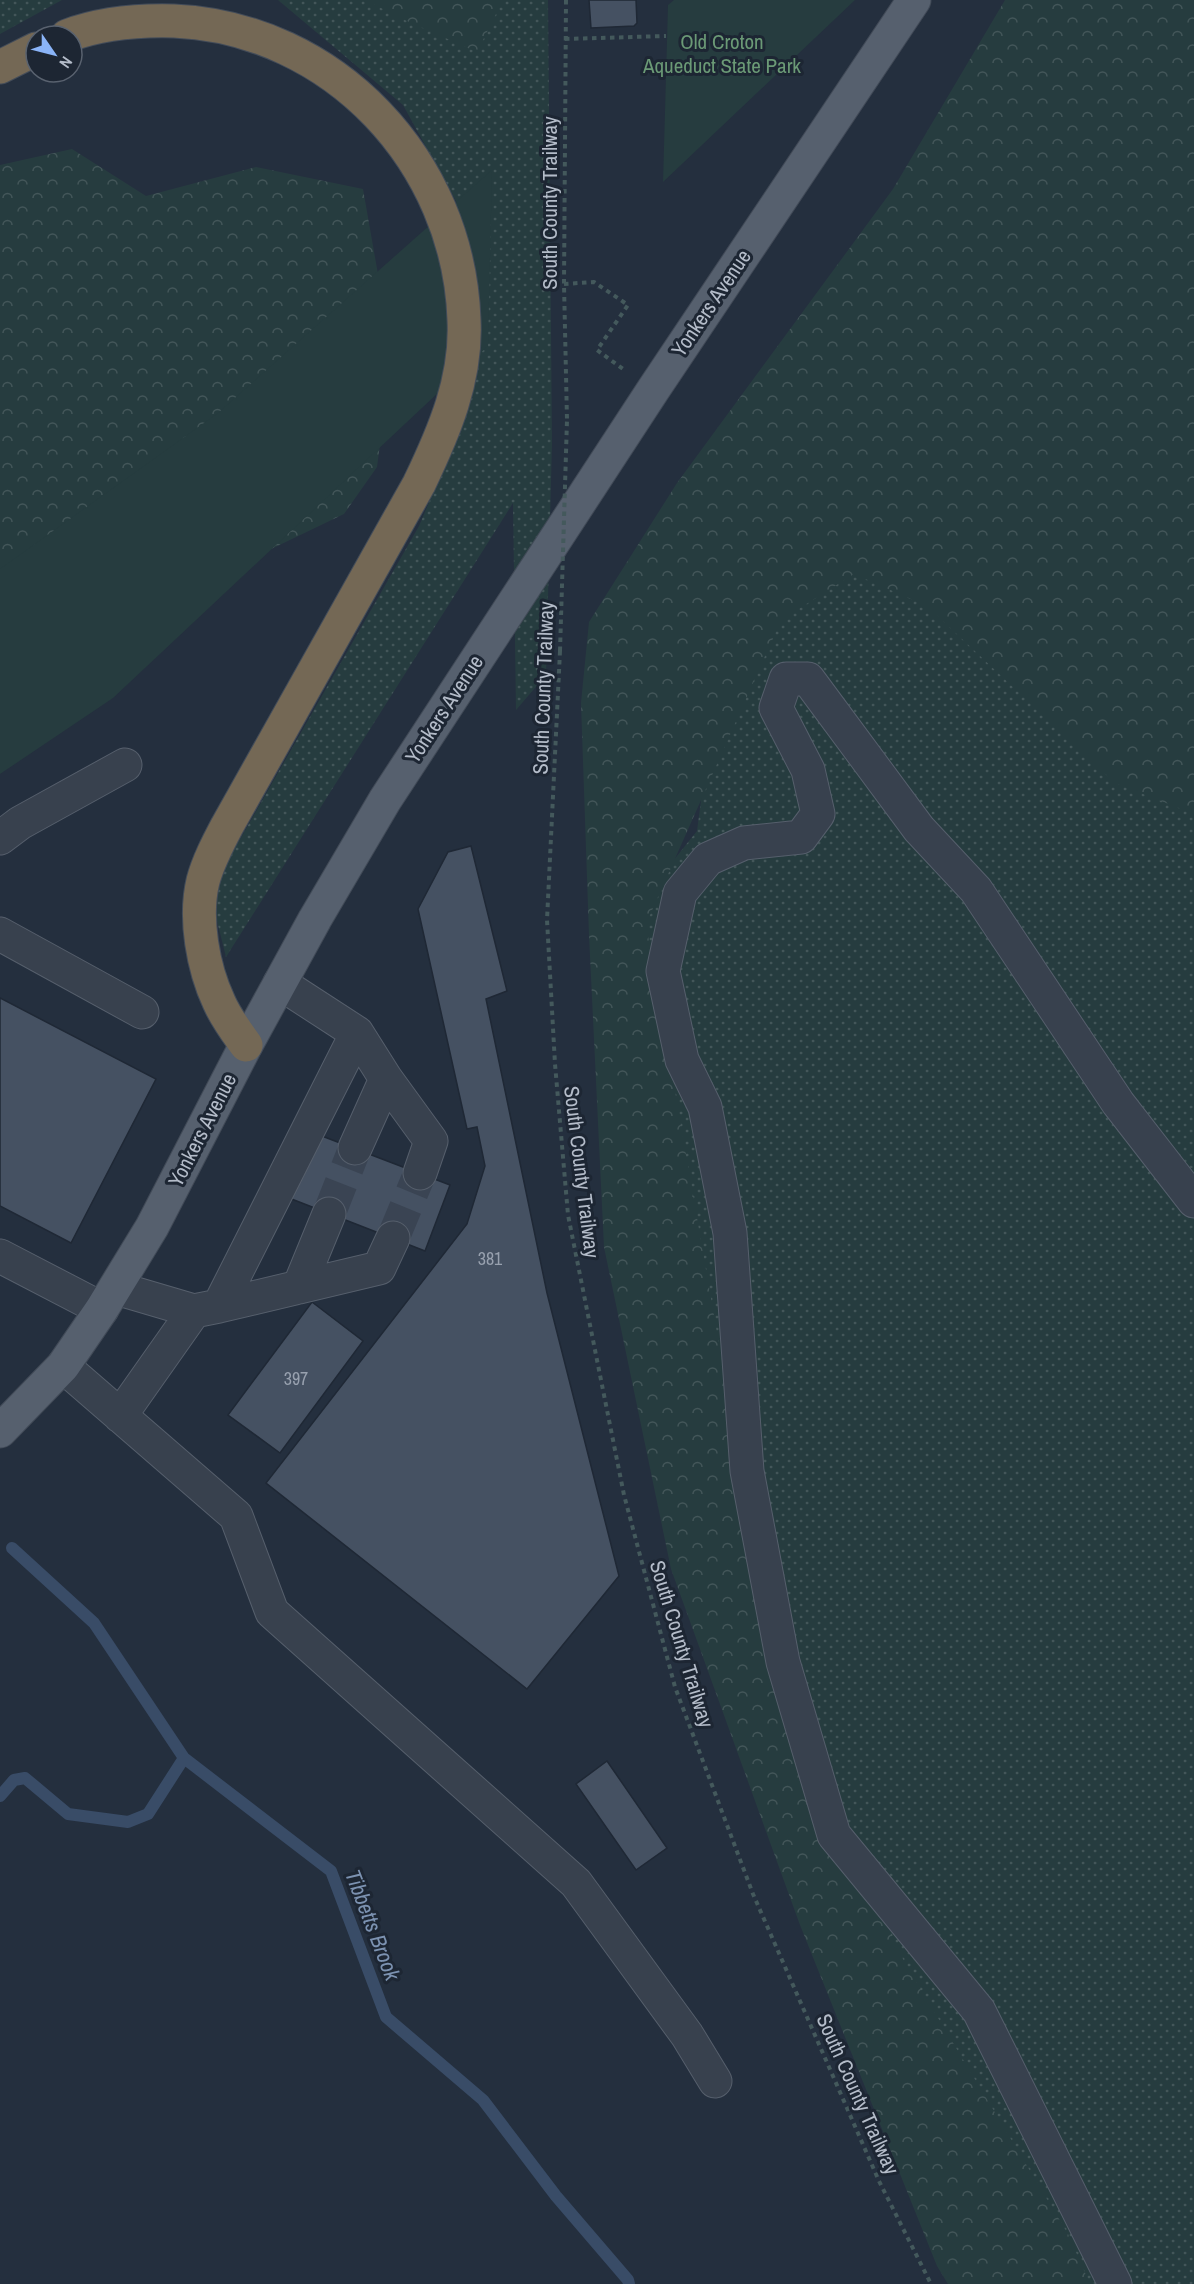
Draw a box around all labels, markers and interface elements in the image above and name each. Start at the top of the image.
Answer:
north arrow [24,24,84,84]
park label: Old Croton Aqueduct State Park [642,27,801,80]
text: N [55,52,78,73]
street label: South County Trailway [535,116,564,290]
street label: Yonkers Avenue [664,244,758,362]
street label: South County Trailway [525,601,561,775]
street label: Yonkers Avenue [398,649,490,769]
street label: Yonkers Avenue [161,1068,243,1192]
street label: South County Trailway [557,1084,607,1260]
house number: 381 [478,1246,503,1271]
house number: 397 [284,1366,308,1391]
street label: South County Trailway [643,1557,721,1731]
water label: Tibbetts Brook [338,1865,408,1986]
street label: South County Trailway [810,2009,907,2179]

